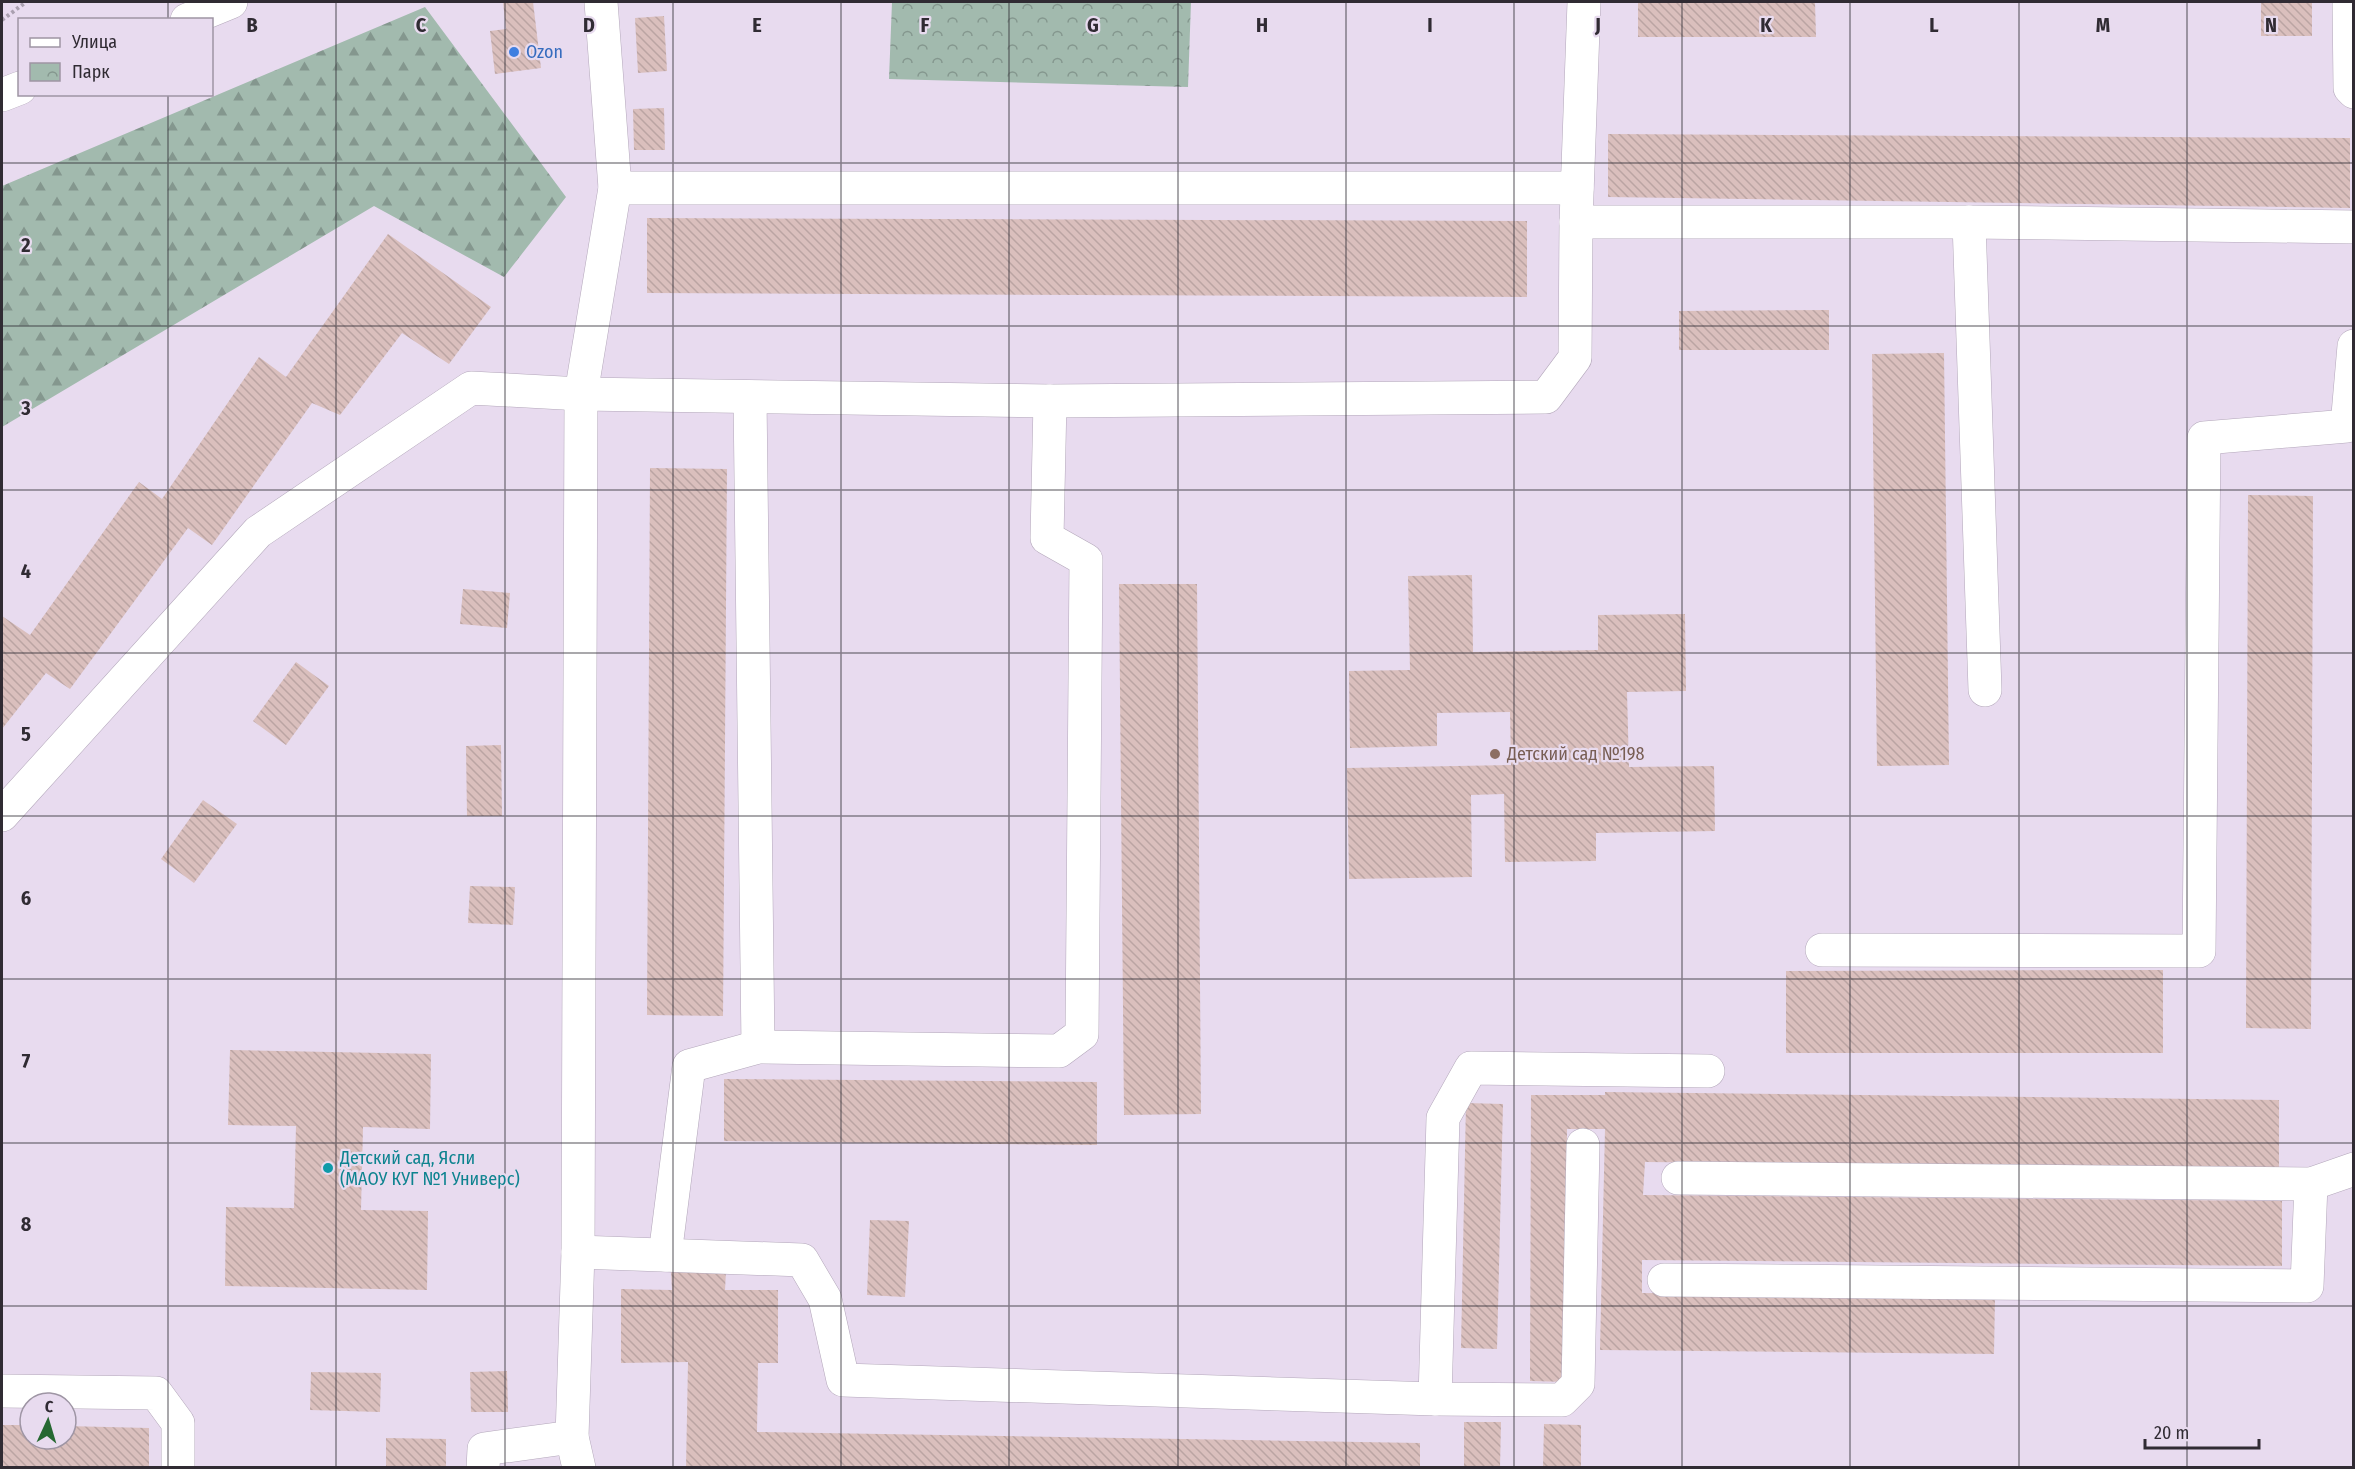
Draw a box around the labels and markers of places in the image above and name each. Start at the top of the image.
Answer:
place label: Ozon [526,41,563,63]
marker: Ozon [507,45,521,59]
place label: Детский сад №198 [1506,743,1645,765]
marker: Детский сад №198 [1488,747,1502,761]
place label: Детский сад, Ясли (МАОУ КУГ №1 Универс) [339,1147,520,1190]
marker: Детский сад, Ясли (МАОУ КУГ №1 Универс) [321,1161,335,1175]

